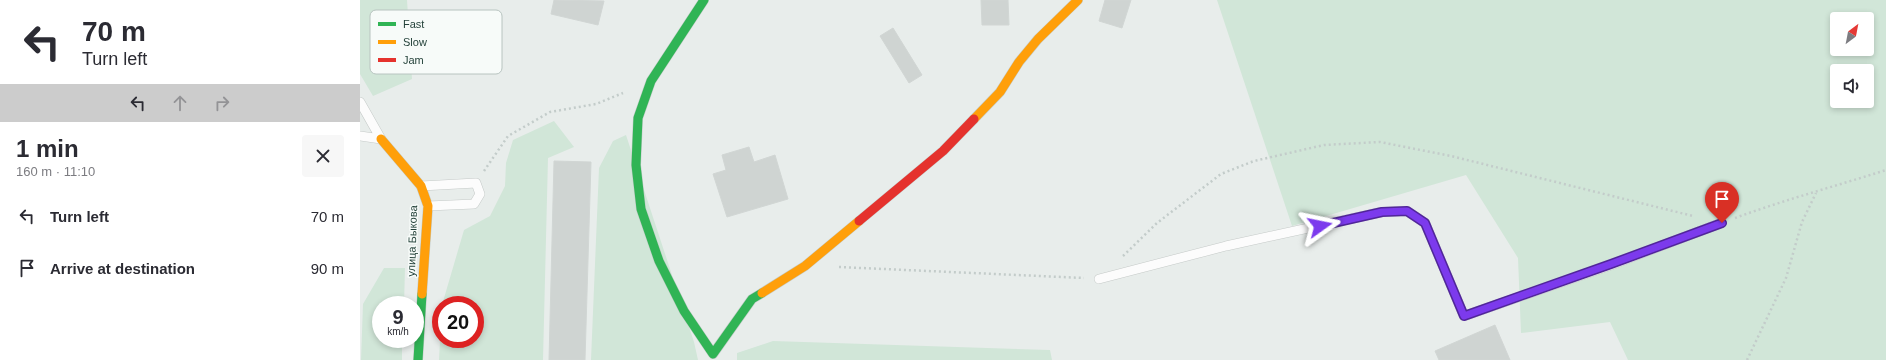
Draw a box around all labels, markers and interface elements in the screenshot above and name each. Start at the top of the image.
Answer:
legend [370,10,502,74]
north arrow [1830,12,1874,56]
map controls [1830,12,1874,108]
icon: left [16,16,68,68]
text: 70 m [82,16,146,47]
text: Fast [403,18,424,30]
text: Slow [403,36,427,48]
text: Turn left [82,49,147,69]
text: Jam [403,54,424,66]
button: sound [1830,64,1874,108]
icon: left [127,92,149,114]
icon: ahead [169,92,191,114]
icon: right [211,92,233,114]
text: 1 min [16,135,79,162]
button: close [302,135,344,177]
text: 160 m · 11:10 [16,164,95,179]
pin [1705,182,1739,223]
icon: arrive [1711,188,1733,210]
street label: улица Быкова [405,204,419,277]
icon: left [16,205,38,227]
position arrow [1299,205,1341,247]
text: Turn left [50,208,109,225]
text: 70 m [311,208,344,225]
icon: arrive [16,257,38,279]
text: Arrive at destination [50,260,195,277]
text: 90 m [311,260,344,277]
speed limit sign: 20 [432,296,484,348]
text: 9 [392,306,404,328]
text: km/h [387,326,409,337]

